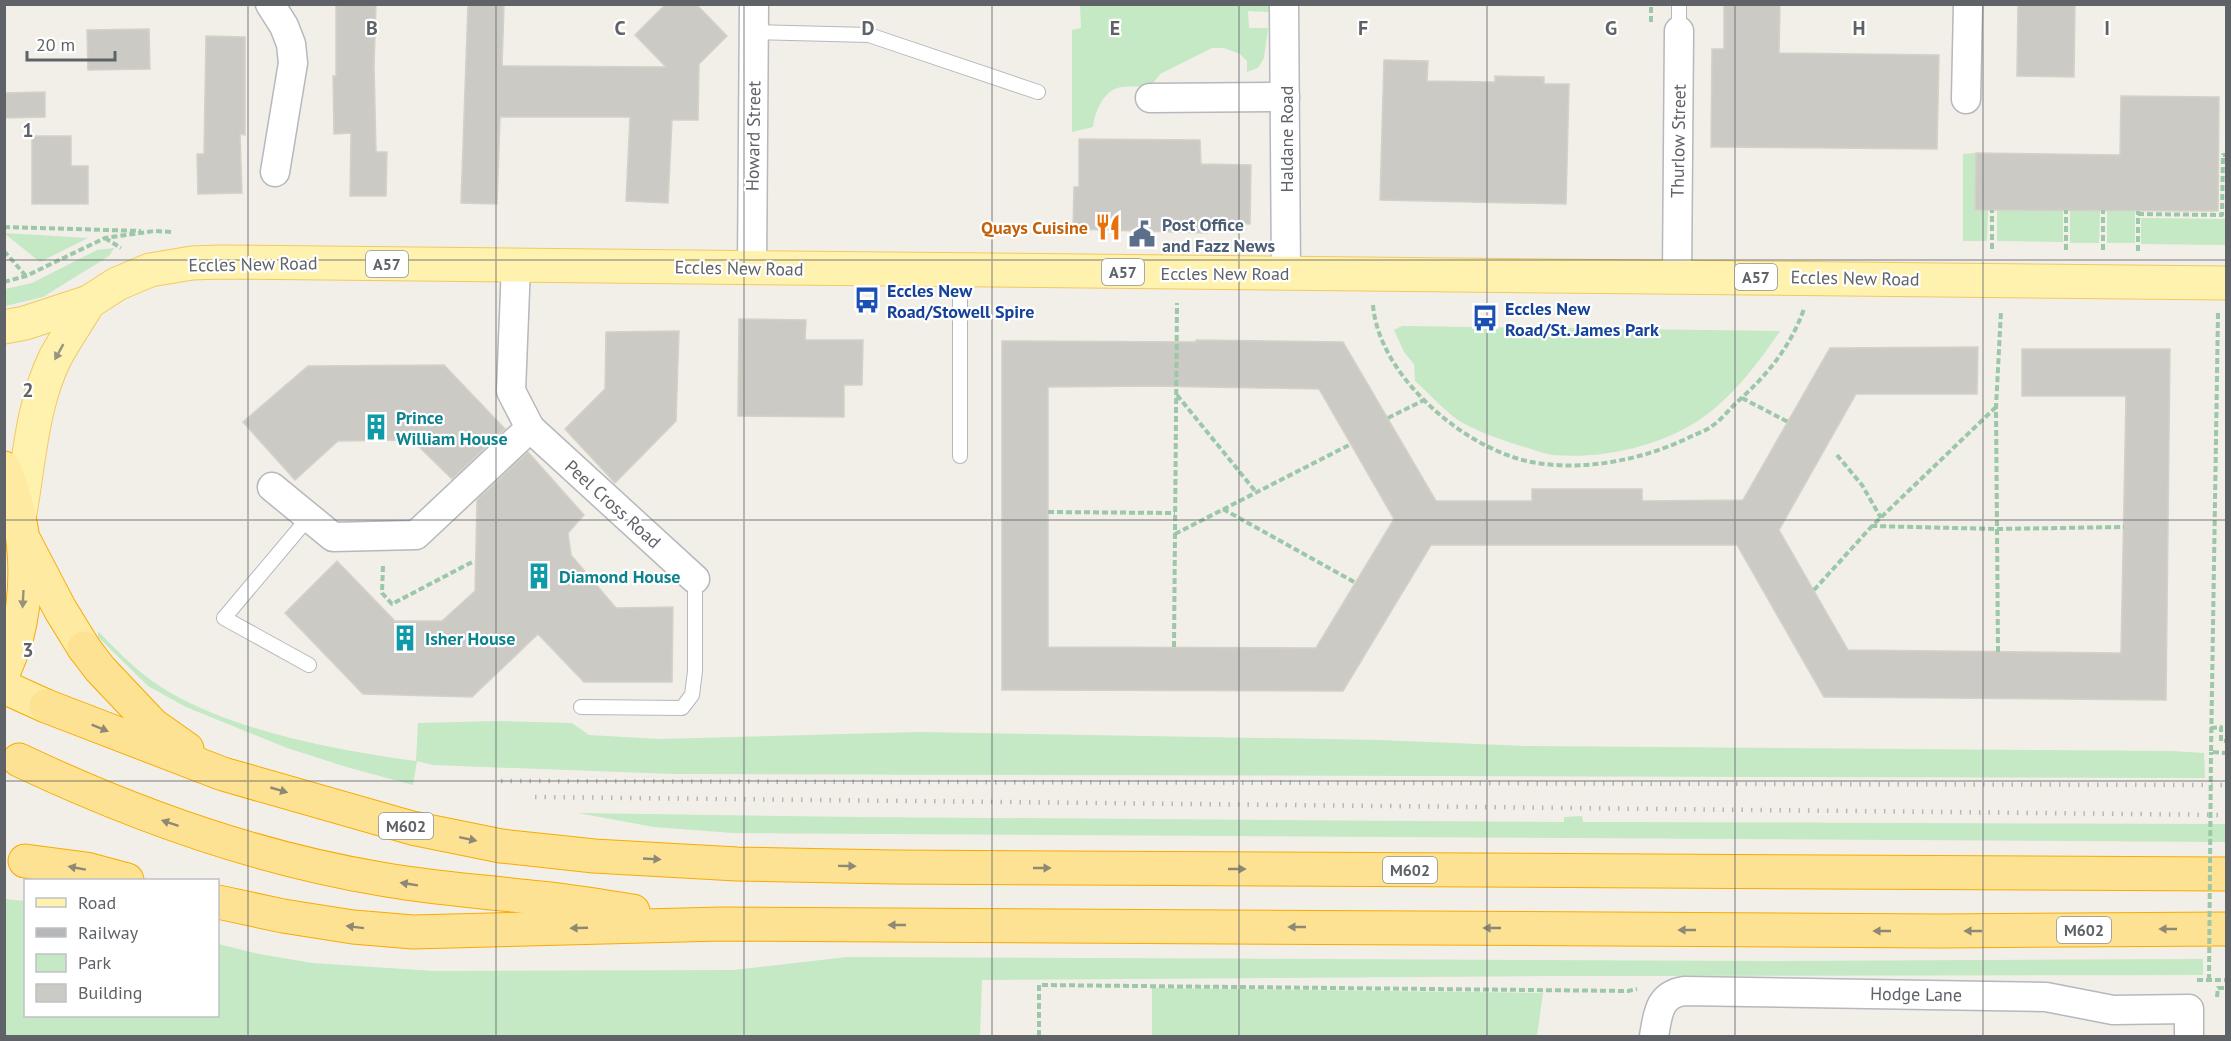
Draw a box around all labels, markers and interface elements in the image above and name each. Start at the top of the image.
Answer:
text: B [366,15,378,41]
text: C [614,15,626,41]
text: D [862,15,875,41]
text: E [1110,15,1120,41]
text: F [1358,15,1368,41]
text: G [1605,15,1617,41]
text: H [1852,15,1866,41]
text: I [2104,15,2110,41]
scale bar [27,24,116,62]
text: 20 m [36,33,75,56]
street label: Howard Street [741,81,765,191]
street label: Thurlow Street [1666,84,1690,198]
street label: Haldane Road [1275,86,1298,192]
text: 1 [22,117,34,143]
restaurant icon: Quays Cuisine [1093,212,1123,242]
place label: Post Office and Fazz News [1162,213,1275,257]
place label: Quays Cuisine [981,216,1088,239]
public building icon: Post Office and Fazz News [1127,219,1157,249]
street label: Eccles New Road [188,251,318,277]
road number: A57 [366,251,408,277]
street label: Eccles New Road [674,255,804,281]
road number: A57 [1102,259,1144,285]
street label: Eccles New Road [1160,262,1290,285]
road number: A57 [1735,264,1777,290]
street label: Eccles New Road [1790,265,1920,291]
place label: Eccles New Road/Stowell Spire [887,279,1035,323]
bus stop icon: Eccles New Road/Stowell Spire [852,285,882,315]
place label: Eccles New Road/St. James Park [1505,297,1659,341]
bus stop icon: Eccles New Road/St. James Park [1470,303,1500,333]
one-way arrow [54,344,64,361]
text: 2 [22,377,34,403]
place label: Prince William House [396,406,508,450]
building icon: Prince William House [361,412,391,442]
street label: Peel Cross Road [560,455,666,553]
building icon: Diamond House [524,561,554,591]
place label: Diamond House [559,565,680,588]
one-way arrow [18,589,27,608]
building icon: Isher House [390,623,420,653]
place label: Isher House [425,627,515,650]
text: 3 [22,637,34,663]
one-way arrow [91,724,109,733]
one-way arrow [270,786,288,795]
road number: M602 [379,813,433,839]
one-way arrow [161,818,179,827]
one-way arrow [458,835,477,844]
one-way arrow [643,854,662,864]
road number: M602 [1383,857,1437,883]
one-way arrow [837,861,856,871]
one-way arrow [67,863,86,872]
one-way arrow [1032,863,1051,873]
one-way arrow [1227,864,1246,874]
legend [24,879,219,1017]
one-way arrow [400,879,419,888]
text: Road [78,891,116,914]
road number: M602 [2057,917,2111,943]
one-way arrow [887,920,906,930]
text: Railway [78,921,139,944]
one-way arrow [345,922,364,932]
one-way arrow [1288,922,1307,932]
one-way arrow [569,924,588,933]
one-way arrow [1483,924,1502,933]
one-way arrow [2159,924,2178,934]
one-way arrow [1678,925,1697,935]
one-way arrow [1873,926,1892,936]
one-way arrow [1964,926,1983,936]
text: Park [78,951,111,974]
text: Building [78,981,142,1004]
street label: Hodge Lane [1870,982,1962,1006]

